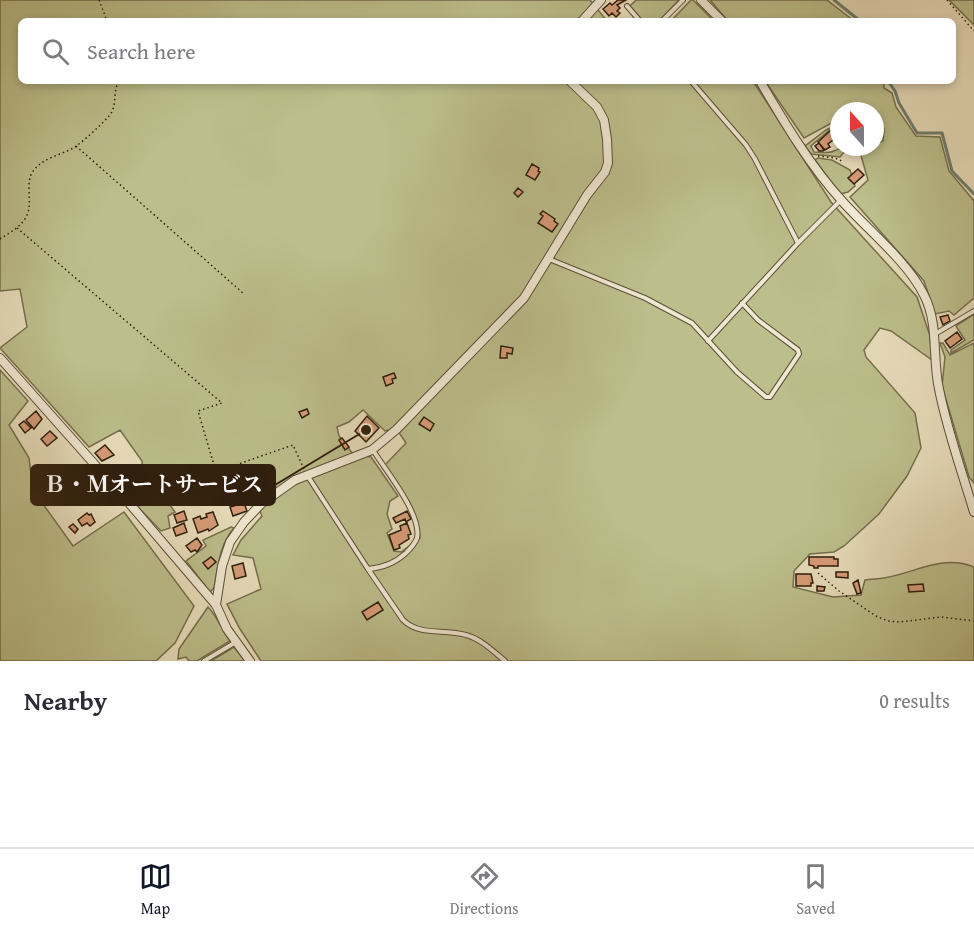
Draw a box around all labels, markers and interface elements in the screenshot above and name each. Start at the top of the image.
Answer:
search box [18,18,956,84]
icon: search [39,35,72,68]
text: Search here [87,35,196,67]
north arrow [830,102,884,156]
callout: Ｂ・Ｍオートサービス [31,465,275,505]
text: Ｂ・Ｍオートサービス [43,468,263,500]
text: Nearby [24,681,107,720]
text: 0 results [879,686,950,715]
tab: Map [139,860,172,920]
tab: Directions [450,860,519,920]
tab: Saved [796,860,835,920]

